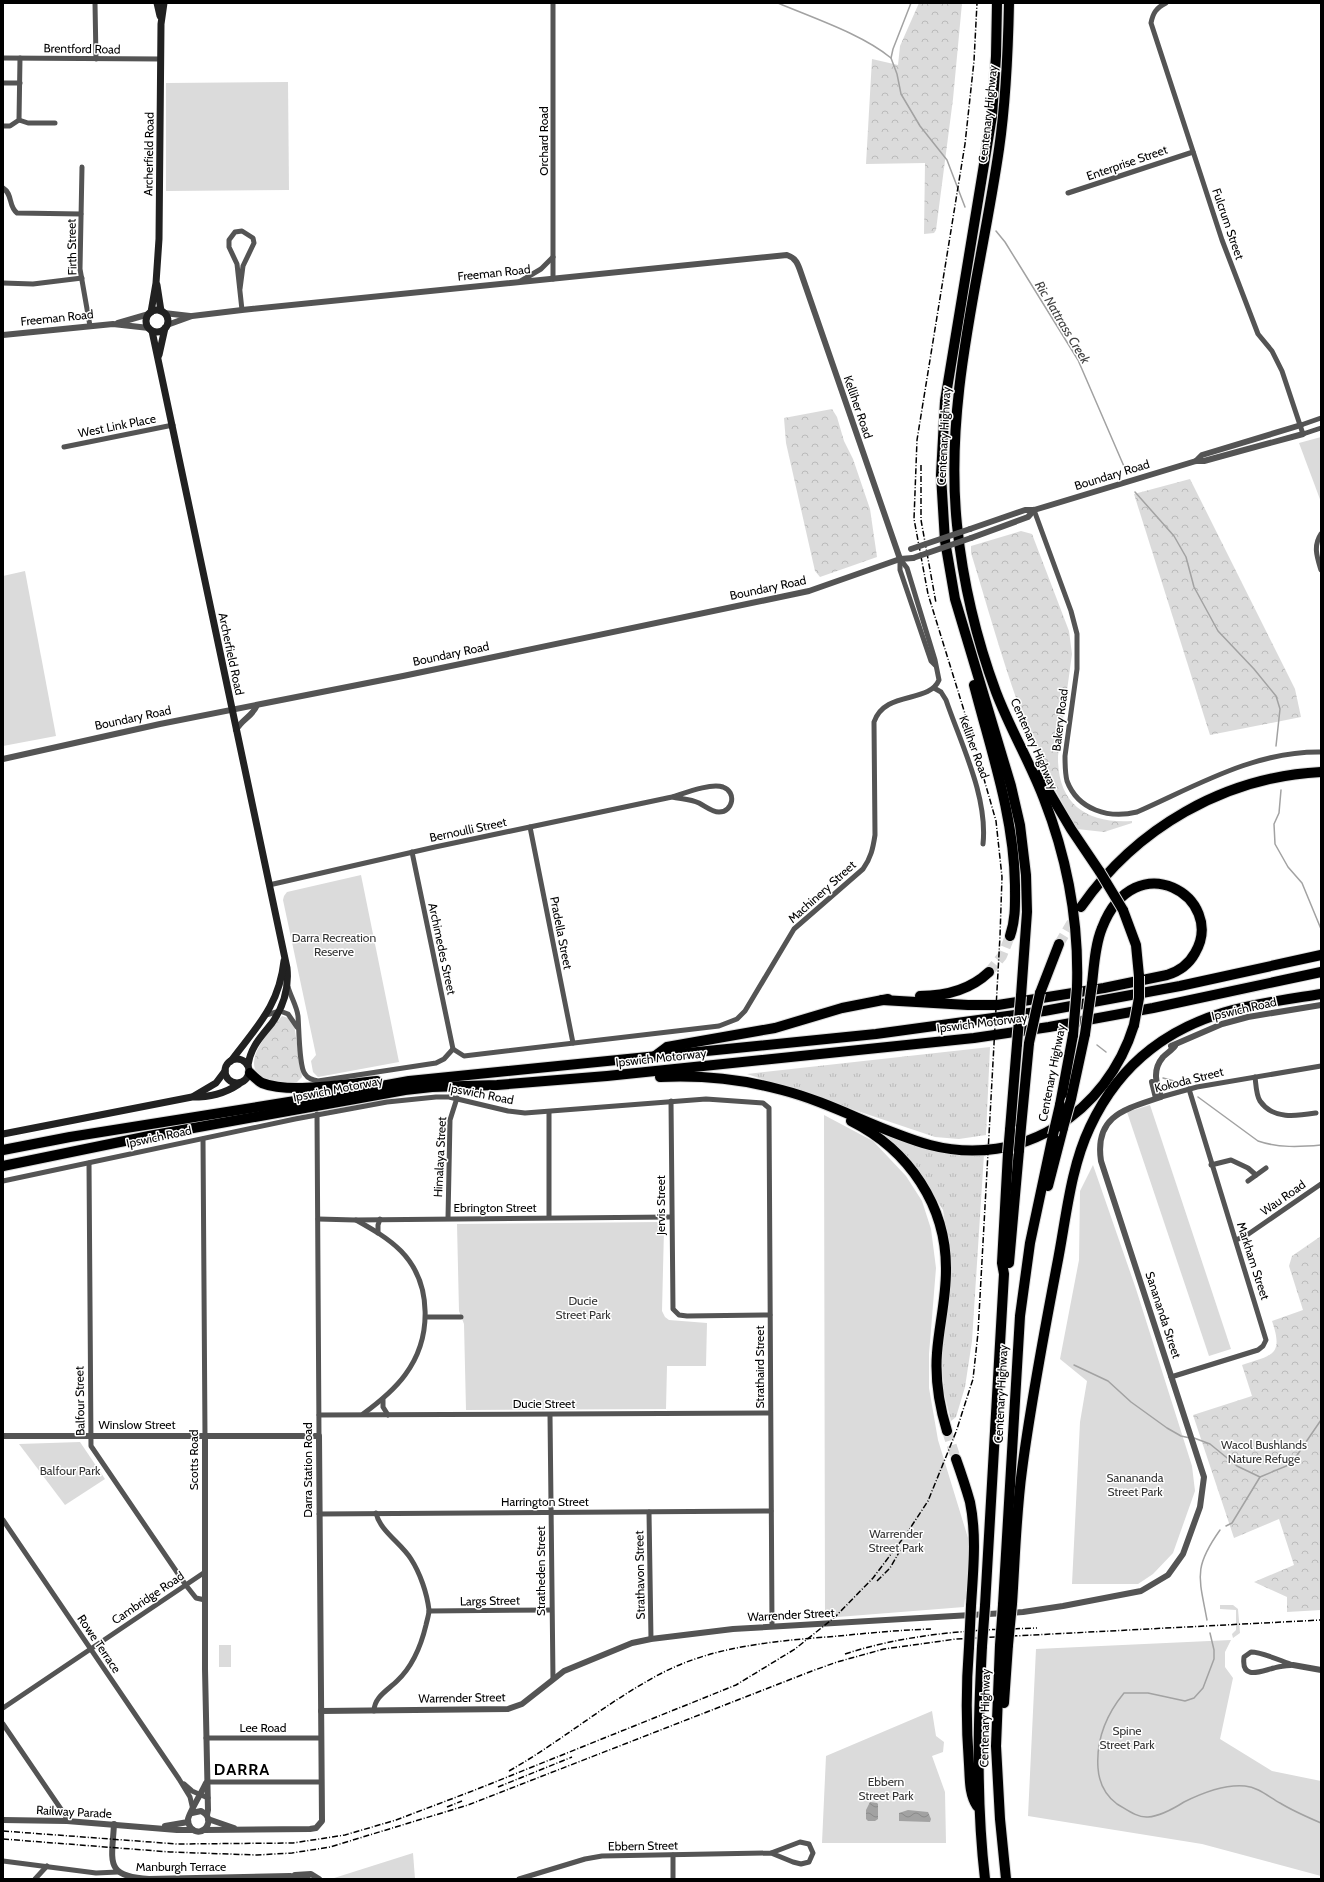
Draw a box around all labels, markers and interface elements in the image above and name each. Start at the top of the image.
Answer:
street label: Brentford Road [43,40,121,57]
street label: Centenary Highway [975,64,1000,164]
street label: Orchard Road [536,106,551,176]
street label: Archerfield Road [140,112,157,196]
street label: Enterprise Street [1084,142,1169,183]
street label: Fulcrum Street [1209,186,1248,261]
street label: Firth Street [64,219,79,275]
street label: Freeman Road [457,261,531,284]
water label: Ric Nattrass Creek [1032,278,1094,367]
street label: Freeman Road [20,306,94,329]
street label: Kelliher Road [841,373,876,440]
street label: Centenary Highway [933,386,954,486]
street label: West Link Place [77,411,157,440]
street label: Boundary Road [1072,456,1151,493]
street label: Boundary Road [728,572,807,603]
street label: Archerfield Road [215,611,248,696]
street label: Boundary Road [411,638,490,669]
street label: Bakery Road [1048,688,1071,752]
street label: Centenary Highway [1008,696,1061,792]
street label: Boundary Road [93,702,172,733]
street label: Kelliher Road [956,713,993,780]
street label: Bernoulli Street [428,814,508,845]
street label: Machinery Street [785,857,859,926]
street label: Pradella Street [547,895,576,971]
street label: Archimedes Street [425,902,460,996]
park label: Darra Recreation Reserve [292,930,376,959]
street label: Ipswich Road [1210,994,1278,1023]
street label: Ipswich Motorway [936,1009,1028,1036]
street label: Centenary Highway [1035,1023,1068,1123]
street label: Ipswich Motorway [615,1045,707,1070]
street label: Kokoda Street [1153,1064,1225,1095]
street label: Ipswich Motorway [292,1072,384,1105]
street label: Ipswich Road [447,1080,515,1107]
street label: Himalaya Street [430,1116,449,1198]
street label: Ipswich Road [125,1122,193,1151]
street label: Jervis Street [653,1175,668,1236]
street label: Wau Road [1257,1177,1308,1219]
street label: Ebrington Street [453,1200,537,1215]
street label: Markham Street [1234,1220,1273,1302]
street label: Sanananda Street [1142,1270,1185,1360]
park label: Ducie Street Park [555,1293,611,1322]
street label: Strathaird Street [752,1326,767,1408]
street label: Centenary Highway [990,1344,1011,1444]
street label: Balfour Street [71,1366,88,1436]
street label: Ducie Street [513,1396,575,1411]
street label: Winslow Street [98,1417,176,1432]
street label: Darra Station Road [300,1422,315,1518]
street label: Scotts Road [186,1430,201,1490]
park label: Wacol Bushlands Nature Refuge [1221,1437,1307,1466]
park label: Balfour Park [40,1463,101,1478]
park label: Sanananda Street Park [1107,1470,1164,1499]
street label: Harrington Street [501,1494,589,1509]
street label: Stratheden Street [533,1526,548,1616]
park label: Warrender Street Park [868,1526,924,1555]
street label: Strathavon Street [631,1530,648,1620]
street label: Cambridge Road [109,1568,187,1627]
street label: Largs Street [460,1592,520,1609]
street label: Warrender Street [747,1605,835,1624]
street label: Rowe Terrace [74,1612,124,1676]
street label: Centenary Highway [976,1669,993,1767]
street label: Warrender Street [418,1689,506,1706]
street label: Lee Road [240,1720,286,1735]
park label: Spine Street Park [1099,1723,1155,1752]
district label: DARRA [214,1760,270,1779]
park label: Ebbern Street Park [858,1774,914,1803]
street label: Railway Parade [36,1802,112,1821]
street label: Ebbern Street [608,1837,678,1854]
street label: Manburgh Terrace [136,1859,226,1874]

